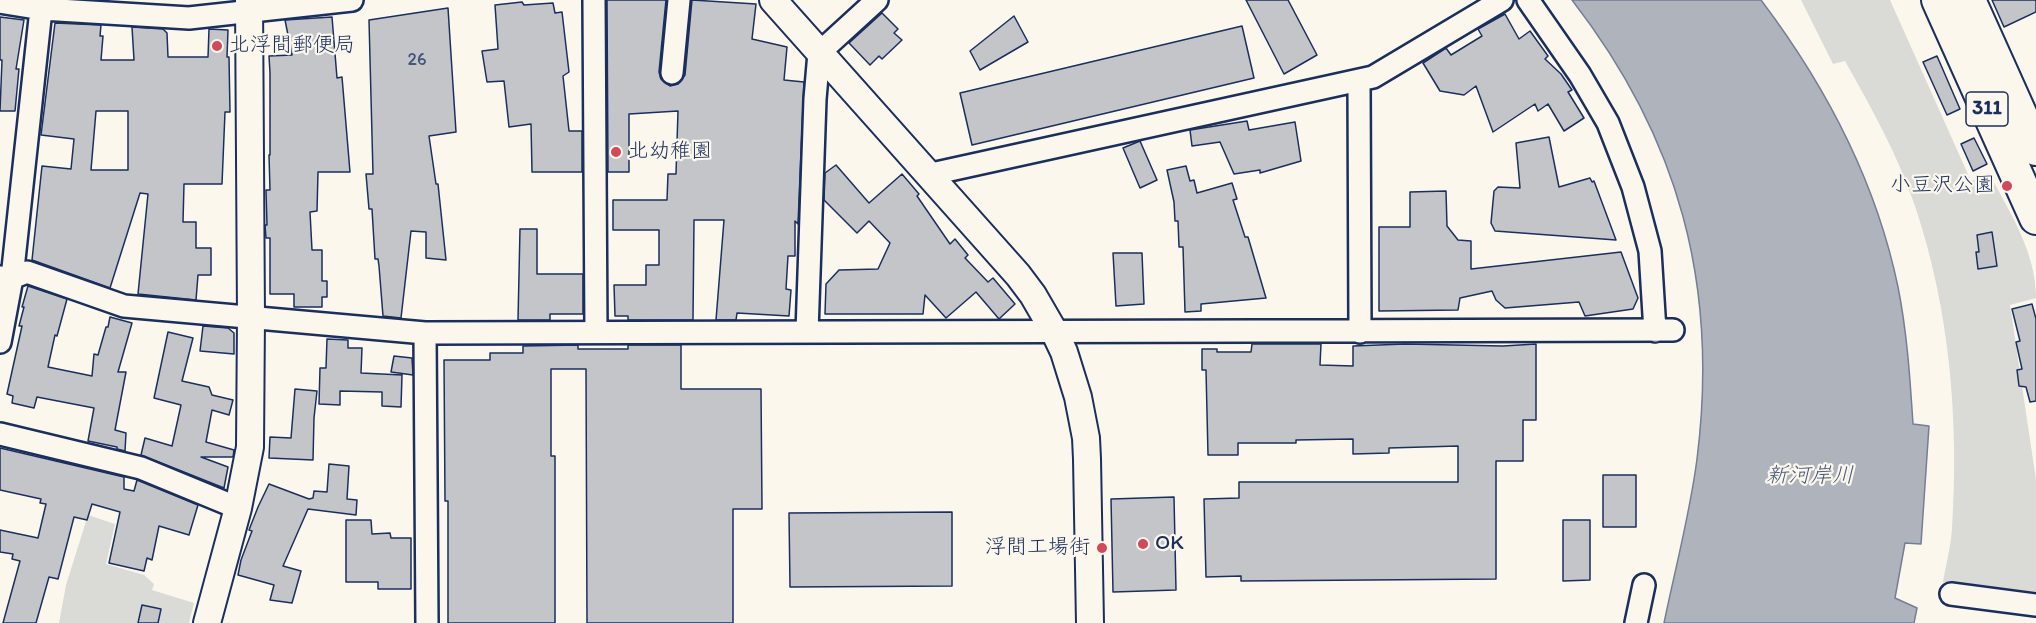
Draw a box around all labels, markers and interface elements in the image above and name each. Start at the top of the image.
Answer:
place label: 北浮間郵便局 [229,33,355,59]
marker: 北浮間郵便局 [210,39,224,53]
house number: 26 [408,49,426,71]
road number: 311 [1966,92,2008,126]
place label: 北幼稚園 [628,139,712,165]
marker: 北幼稚園 [609,145,623,159]
place label: 小豆沢公園 [1890,173,1995,199]
marker: 小豆沢公園 [2000,179,2014,193]
water label: 新河岸川 [1766,463,1854,489]
place label: OK [1155,531,1184,557]
place label: 浮間工場街 [985,535,1090,561]
marker: OK [1136,537,1150,551]
marker: 浮間工場街 [1095,541,1109,555]

